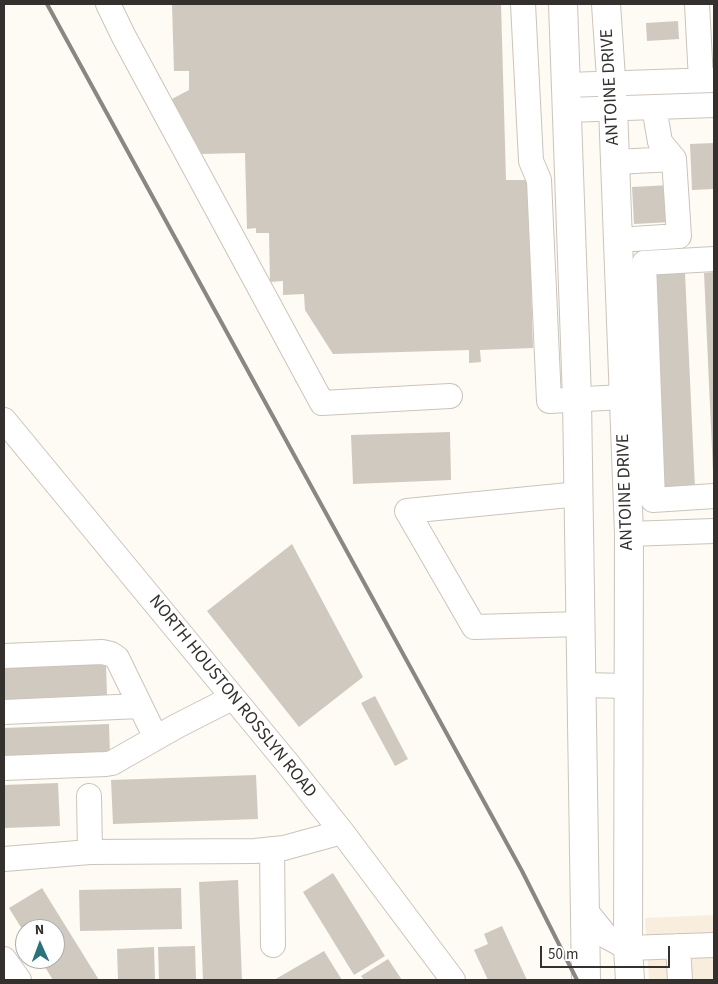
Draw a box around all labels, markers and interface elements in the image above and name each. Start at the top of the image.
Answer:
street label: ANTOINE DRIVE [597,28,625,146]
street label: ANTOINE DRIVE [613,433,639,551]
street label: NORTH HOUSTON ROSSLYN ROAD [143,591,321,803]
north arrow [15,919,65,969]
text: N [35,920,45,940]
scale bar [543,936,673,968]
text: 50 m [548,944,578,965]

